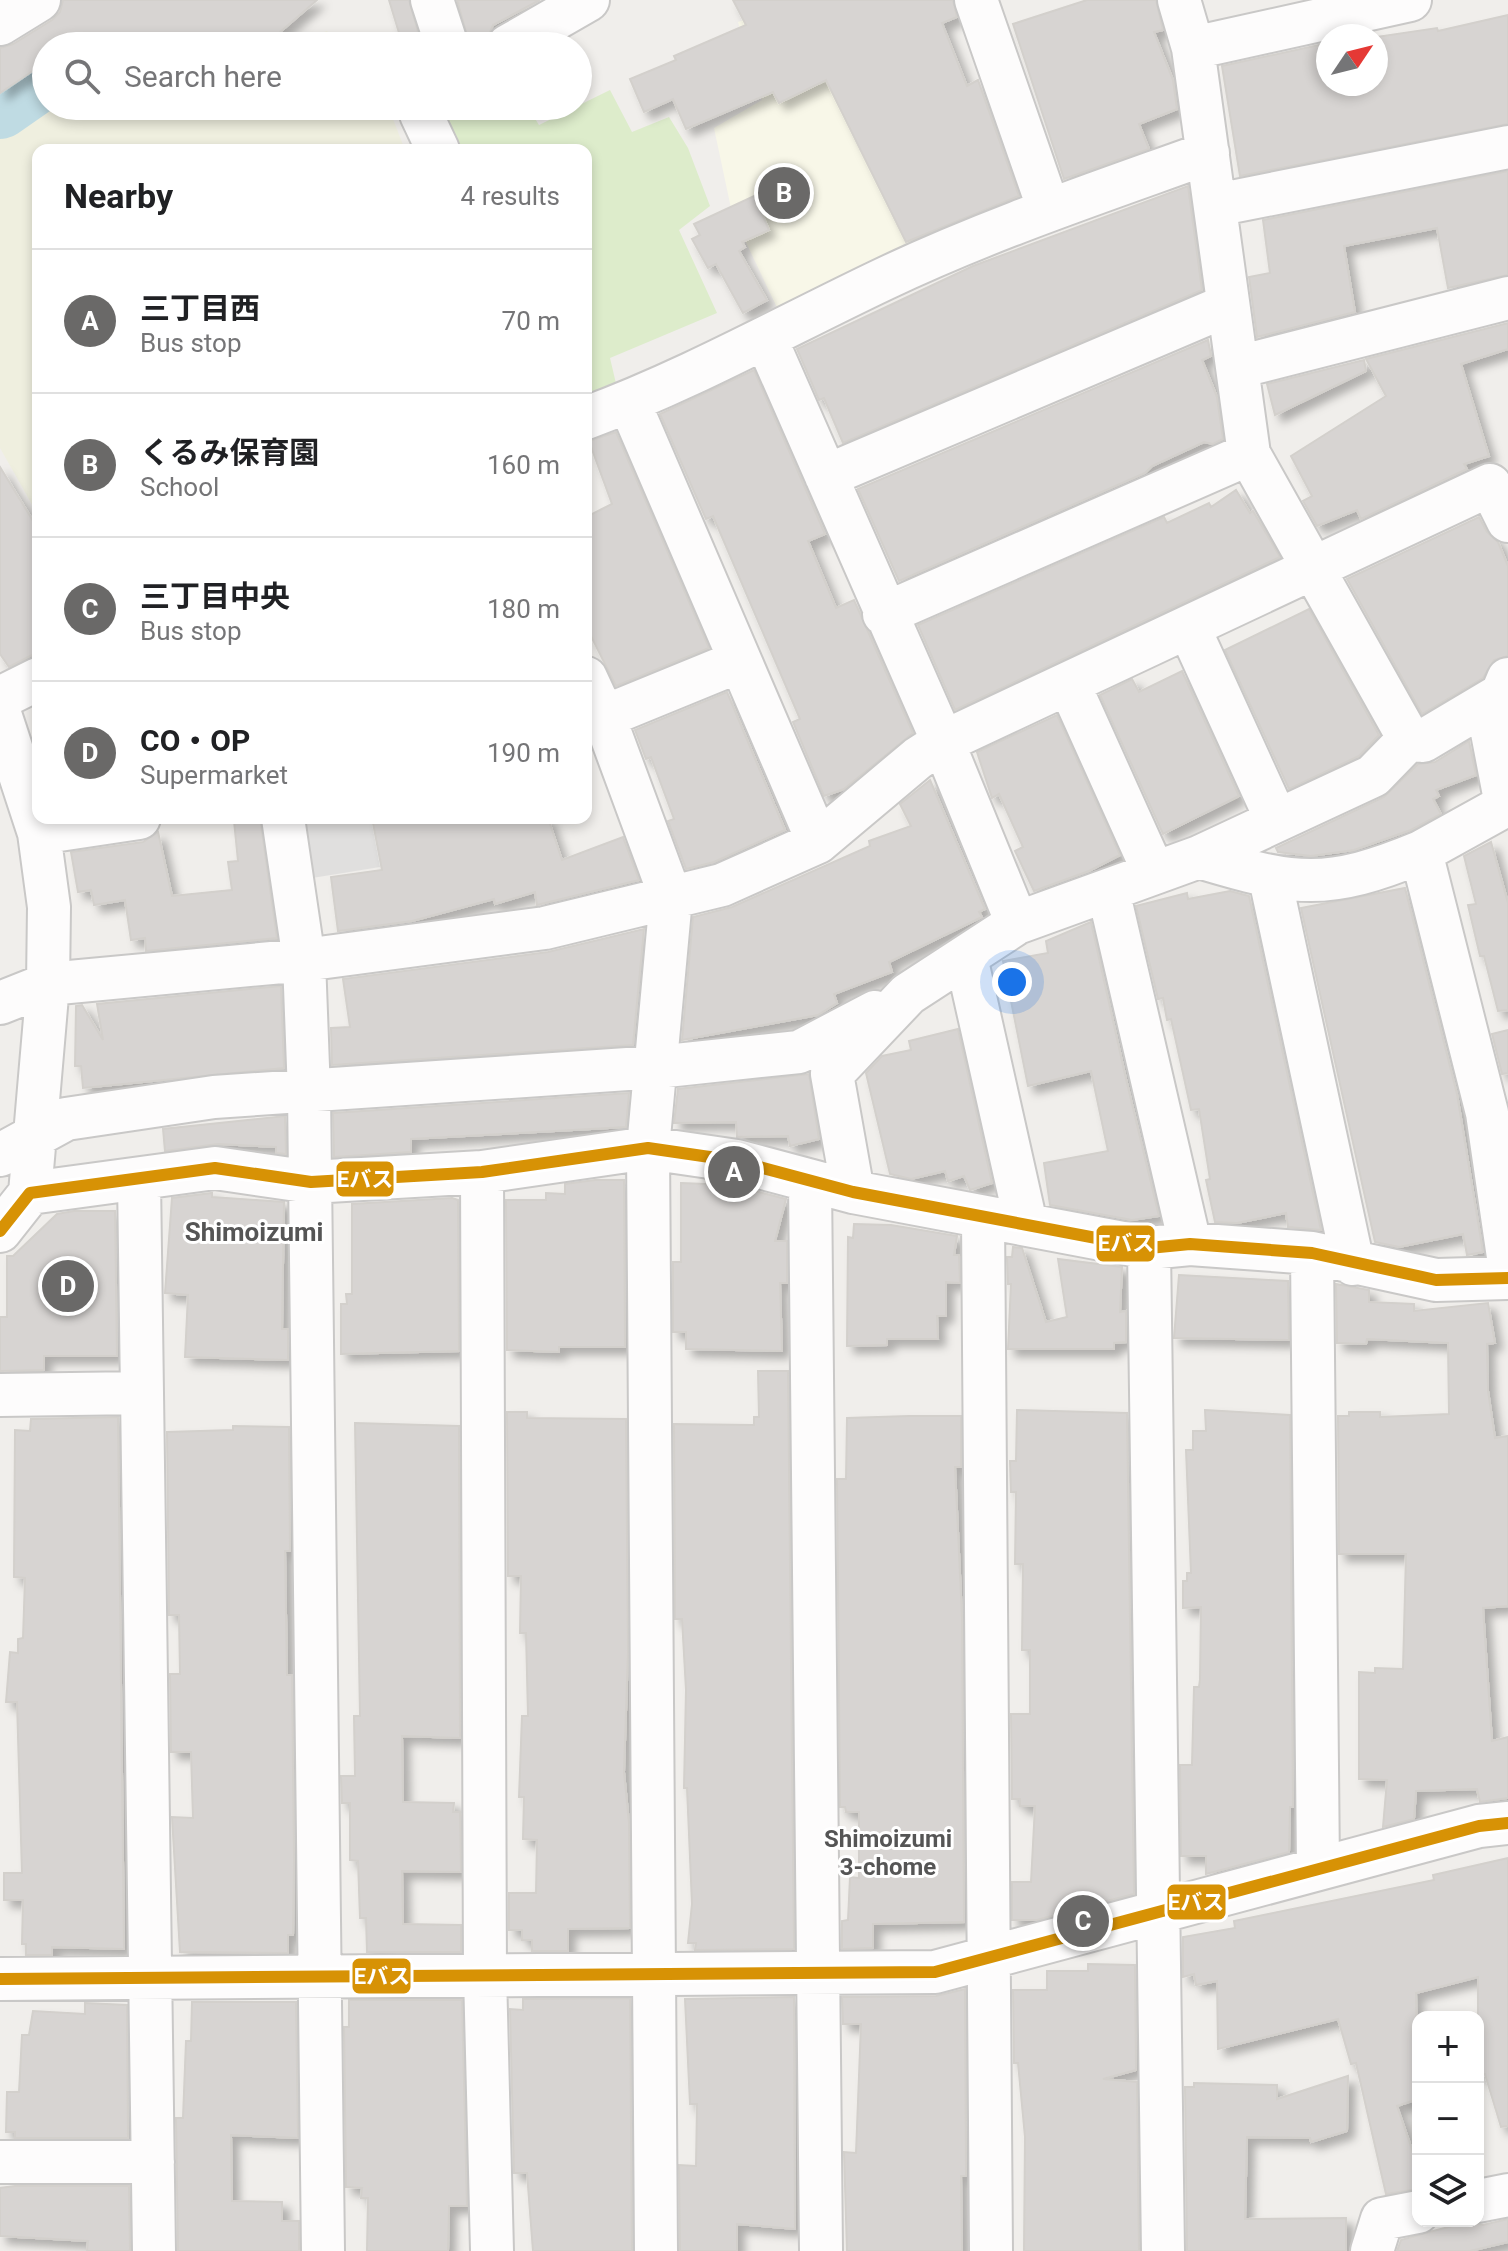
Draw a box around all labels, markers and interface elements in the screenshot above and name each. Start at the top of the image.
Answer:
north arrow [1316,24,1388,96]
search box [32,32,592,120]
icon: search [60,54,104,98]
text: Search here [124,59,282,94]
pin: B [758,163,810,223]
text: Nearby [64,176,173,216]
text: 4 results [461,181,560,211]
text: 三丁目西 [140,291,260,326]
text: A [81,306,99,336]
text: 70 m [502,306,560,336]
text: Bus stop [140,328,242,358]
text: くるみ保育園 [140,435,319,470]
text: B [82,450,98,480]
text: 160 m [487,450,560,480]
text: School [140,472,219,502]
text: 三丁目中央 [140,579,290,614]
text: C [81,594,99,624]
text: 180 m [487,594,560,624]
text: Bus stop [140,616,242,646]
text: CO・OP [140,723,250,758]
text: D [82,738,98,768]
text: 190 m [487,738,560,768]
text: Supermarket [140,760,288,790]
your location [992,962,1032,1002]
pin: A [708,1142,760,1202]
line badge: Eバス [335,1160,395,1198]
text: Eバス [337,1167,393,1192]
district label: Shimoizumi [185,1217,323,1247]
line badge: Eバス [1095,1224,1156,1263]
text: Eバス [1098,1231,1154,1256]
pin: D [42,1256,94,1316]
district label: Shimoizumi 3-chome [824,1825,952,1881]
line badge: Eバス [1166,1883,1227,1921]
text: Eバス [1168,1890,1224,1915]
pin: C [1057,1891,1109,1951]
line badge: Eバス [351,1957,412,1995]
text: Eバス [354,1964,410,1989]
map controls [1412,2011,1484,2227]
button: + [1412,2011,1484,2083]
button: − [1412,2083,1484,2155]
button: layers [1412,2155,1484,2227]

